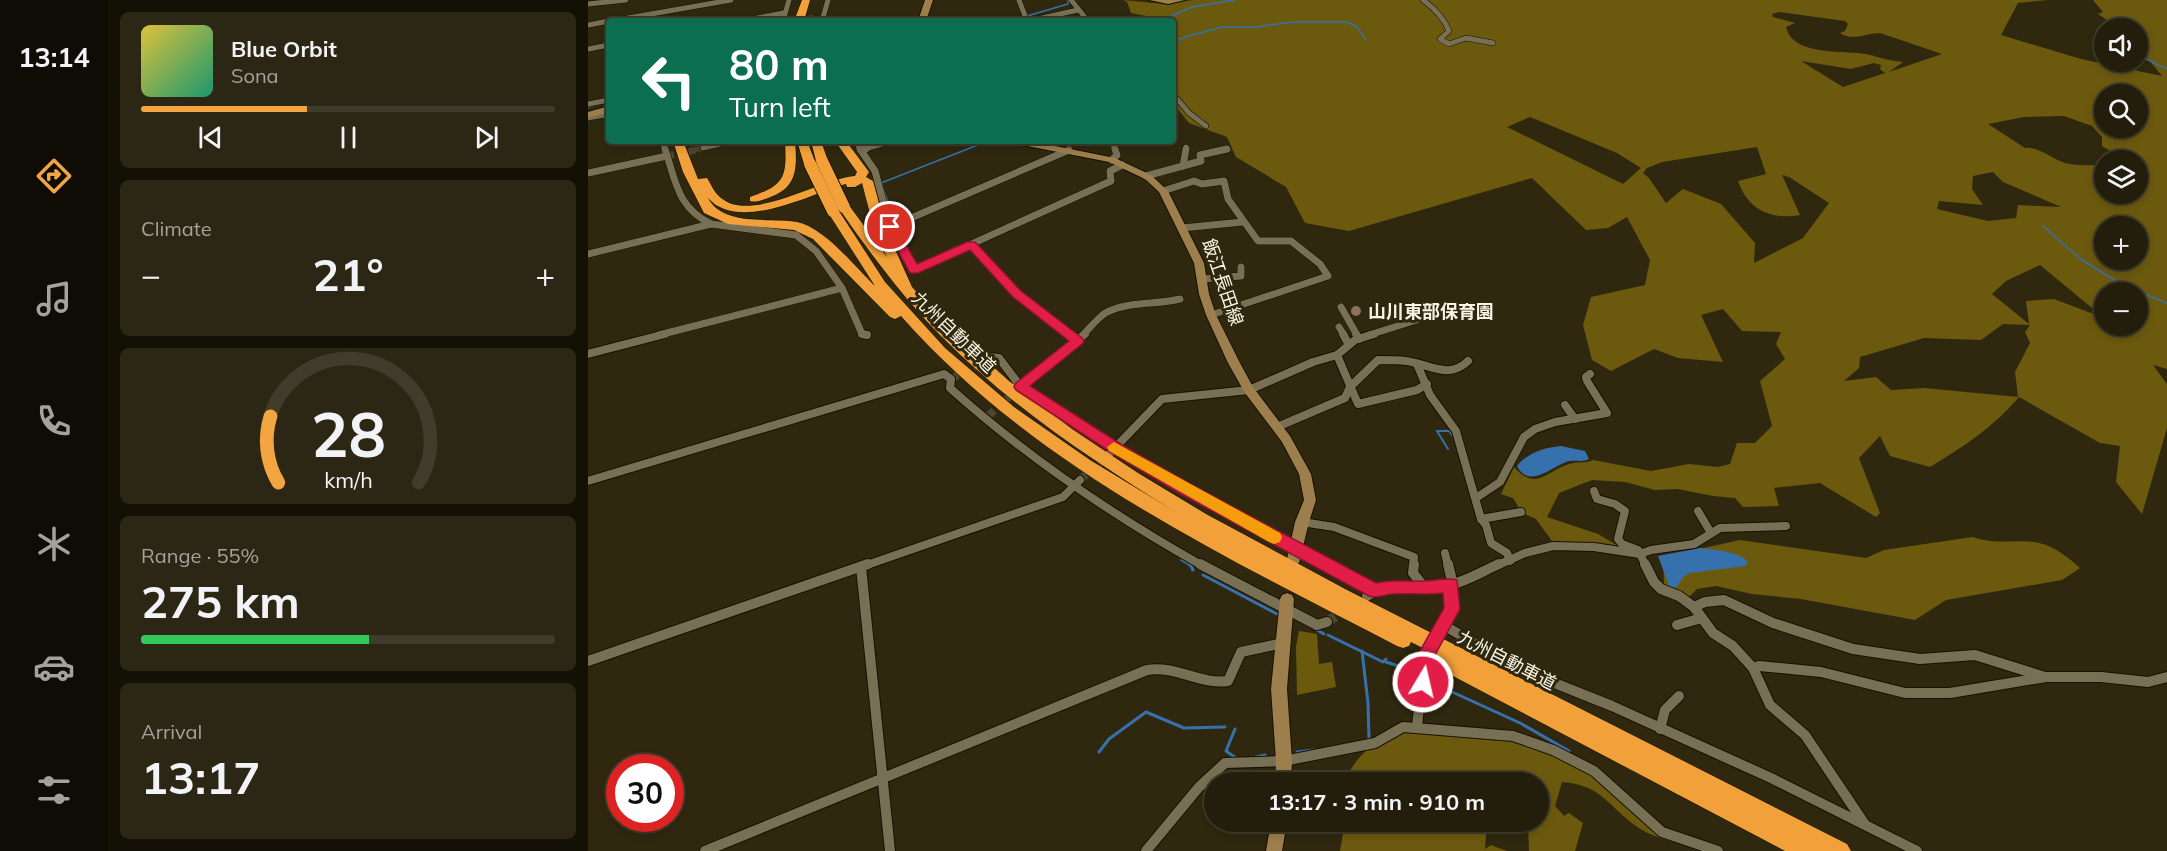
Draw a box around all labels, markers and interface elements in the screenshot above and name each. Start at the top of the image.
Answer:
map controls [2094,18,2148,336]
button: sound [2094,18,2148,72]
text: Blue Orbit [231,35,337,63]
text: 80 m [729,38,829,91]
text: 13:14 [18,40,90,74]
icon: left [630,42,708,120]
text: Sona [231,63,279,88]
button: search [2094,84,2148,138]
text: Turn left [729,90,831,124]
icon: previous [194,121,227,154]
icon: pause [332,121,365,154]
icon: next [470,121,503,154]
button: layers [2094,150,2148,204]
icon: directions [33,155,75,197]
pin [864,201,915,252]
icon: arrive [873,210,906,243]
text: Climate [141,216,212,241]
button: + [2094,216,2148,270]
street label: 飯江長田線 [1197,236,1249,328]
text: 21° [312,246,384,302]
text: − [141,254,161,295]
text: + [535,254,555,295]
icon: music [33,278,75,320]
button: − [2094,282,2148,336]
street label: 九州自動車道 [907,286,1001,378]
place label: 山川東部保育園 [1368,300,1494,323]
marker: 山川東部保育園 [1349,304,1363,318]
text: 28 [311,394,385,473]
icon: phone [33,400,75,442]
text: km/h [324,466,372,493]
icon: climate [33,523,75,565]
text: Range · 55% [141,543,259,568]
text: 275 km [141,573,300,629]
street label: 九州自動車道 [1454,625,1560,695]
icon: car [33,646,75,688]
position arrow [1391,650,1455,714]
text: Arrival [141,719,202,744]
text: 13:17 [141,749,260,805]
speed limit sign: 30 [606,754,684,832]
icon: filters [33,769,75,811]
text: 13:17 · 3 min · 910 m [1268,788,1485,816]

